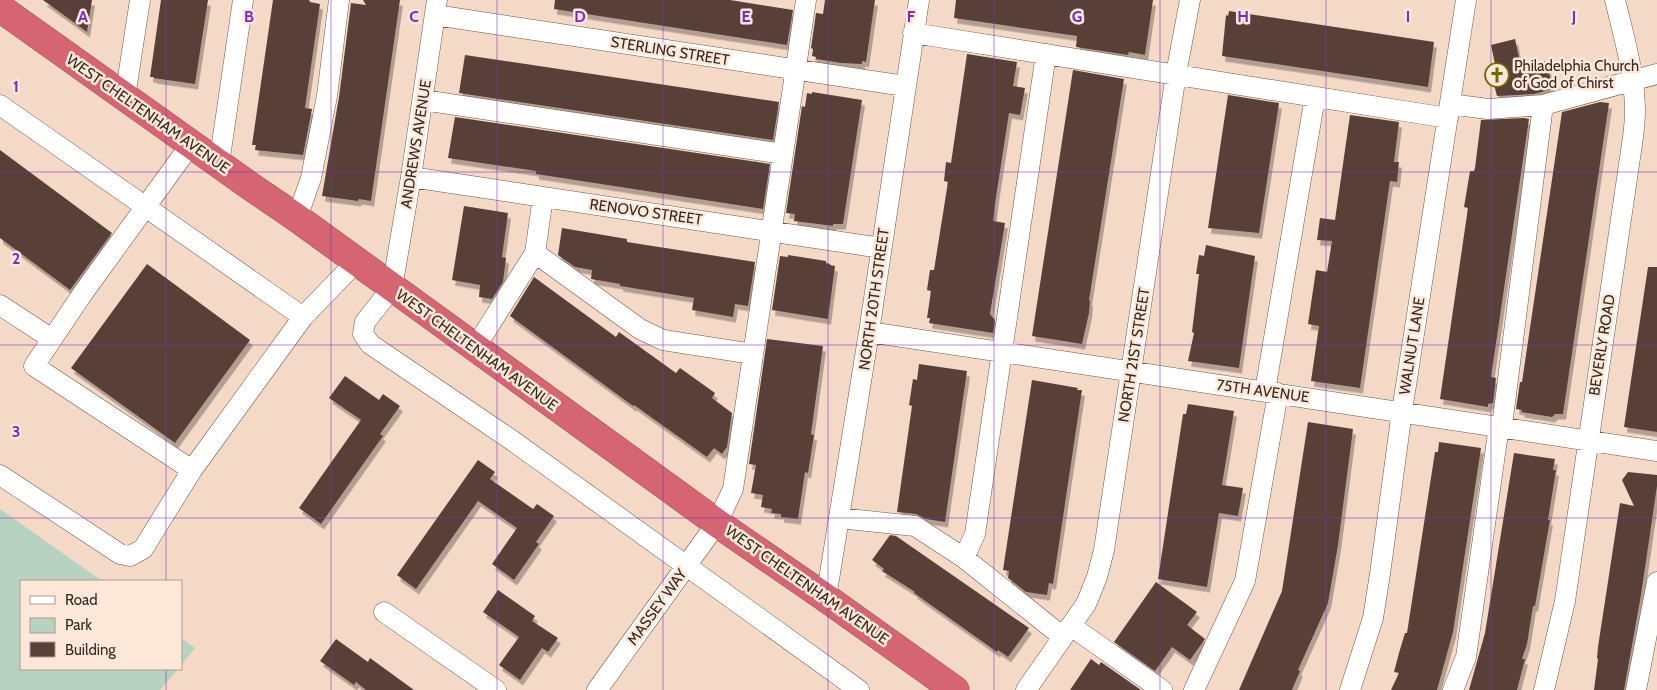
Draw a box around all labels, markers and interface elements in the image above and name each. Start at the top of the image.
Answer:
text: A [78,7,88,26]
text: B [244,7,254,26]
text: C [409,7,419,26]
text: D [574,7,586,26]
text: E [741,7,751,26]
text: F [907,7,916,26]
text: G [1072,7,1082,26]
text: H [1237,7,1249,26]
text: I [1406,7,1410,26]
text: J [1571,7,1576,26]
street label: STERLING STREET [609,33,731,69]
street label: WEST CHELTENHAM AVENUE [63,51,233,177]
place label: Philadelphia Church of God of Chirst [1514,57,1639,92]
church icon: Philadelphia Church of God of Chirst [1484,62,1510,88]
text: 1 [13,77,19,96]
street label: ANDREWS AVENUE [397,78,435,210]
street label: RENOVO STREET [588,195,704,229]
street label: NORTH 20TH STREET [855,227,893,371]
text: 2 [12,249,20,268]
street label: WEST CHELTENHAM AVENUE [393,285,561,415]
street label: NORTH 21ST STREET [1114,286,1154,424]
street label: BEVERLY ROAD [1585,293,1619,397]
street label: WALNUT LANE [1395,296,1429,396]
street label: 75TH AVENUE [1216,376,1310,406]
text: 3 [12,422,20,441]
street label: WEST CHELTENHAM AVENUE [722,522,892,648]
street label: MASSEY WAY [623,565,691,649]
legend [20,580,182,670]
text: Road [65,591,98,609]
text: Park [65,616,92,634]
text: Building [65,641,116,659]

